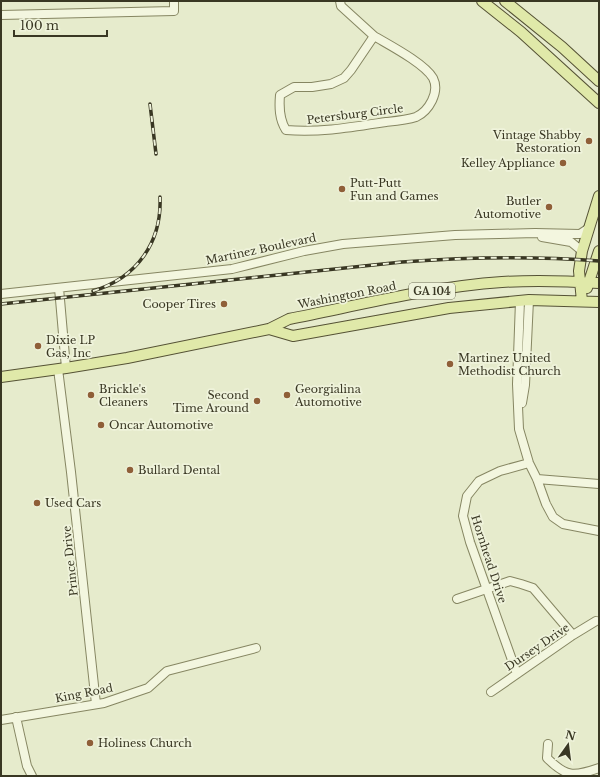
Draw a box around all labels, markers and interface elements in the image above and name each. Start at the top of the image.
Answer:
scale bar [14,12,107,38]
text: 100 m [20,18,59,33]
street label: Petersburg Circle [306,101,404,127]
place label: Vintage Shabby Restoration [492,128,581,155]
marker: Vintage Shabby Restoration [584,136,594,146]
place label: Kelley Appliance [461,156,555,170]
marker: Kelley Appliance [558,158,568,168]
place label: Putt-Putt Fun and Games [350,176,439,203]
marker: Putt-Putt Fun and Games [337,184,347,194]
place label: Butler Automotive [473,194,542,221]
marker: Butler Automotive [544,202,554,212]
street label: Martinez Boulevard [205,230,318,268]
street label: Washington Road [296,278,398,312]
road number: GA 104 [409,283,455,299]
place label: Cooper Tires [143,297,216,311]
marker: Cooper Tires [219,299,229,309]
place label: Dixie LP Gas, Inc [46,333,95,360]
marker: Dixie LP Gas, Inc [33,341,43,351]
place label: Martinez United Methodist Church [458,351,561,378]
marker: Martinez United Methodist Church [445,359,455,369]
place label: Brickle's Cleaners [99,382,148,409]
place label: Georgialina Automotive [294,382,362,409]
place label: Second Time Around [173,388,250,415]
marker: Brickle's Cleaners [86,390,96,400]
marker: Georgialina Automotive [282,390,292,400]
marker: Second Time Around [252,396,262,406]
place label: Oncar Automotive [109,418,213,432]
marker: Oncar Automotive [96,420,106,430]
place label: Bullard Dental [138,463,221,477]
marker: Bullard Dental [125,465,135,475]
place label: Used Cars [45,496,101,510]
marker: Used Cars [32,498,42,508]
street label: Hornhead Drive [468,513,510,605]
street label: Prince Drive [59,525,81,597]
street label: Dursey Drive [502,620,572,674]
street label: King Road [54,680,115,705]
north arrow [548,725,588,765]
text: N [564,727,578,743]
place label: Holiness Church [98,736,192,750]
marker: Holiness Church [85,738,95,748]

